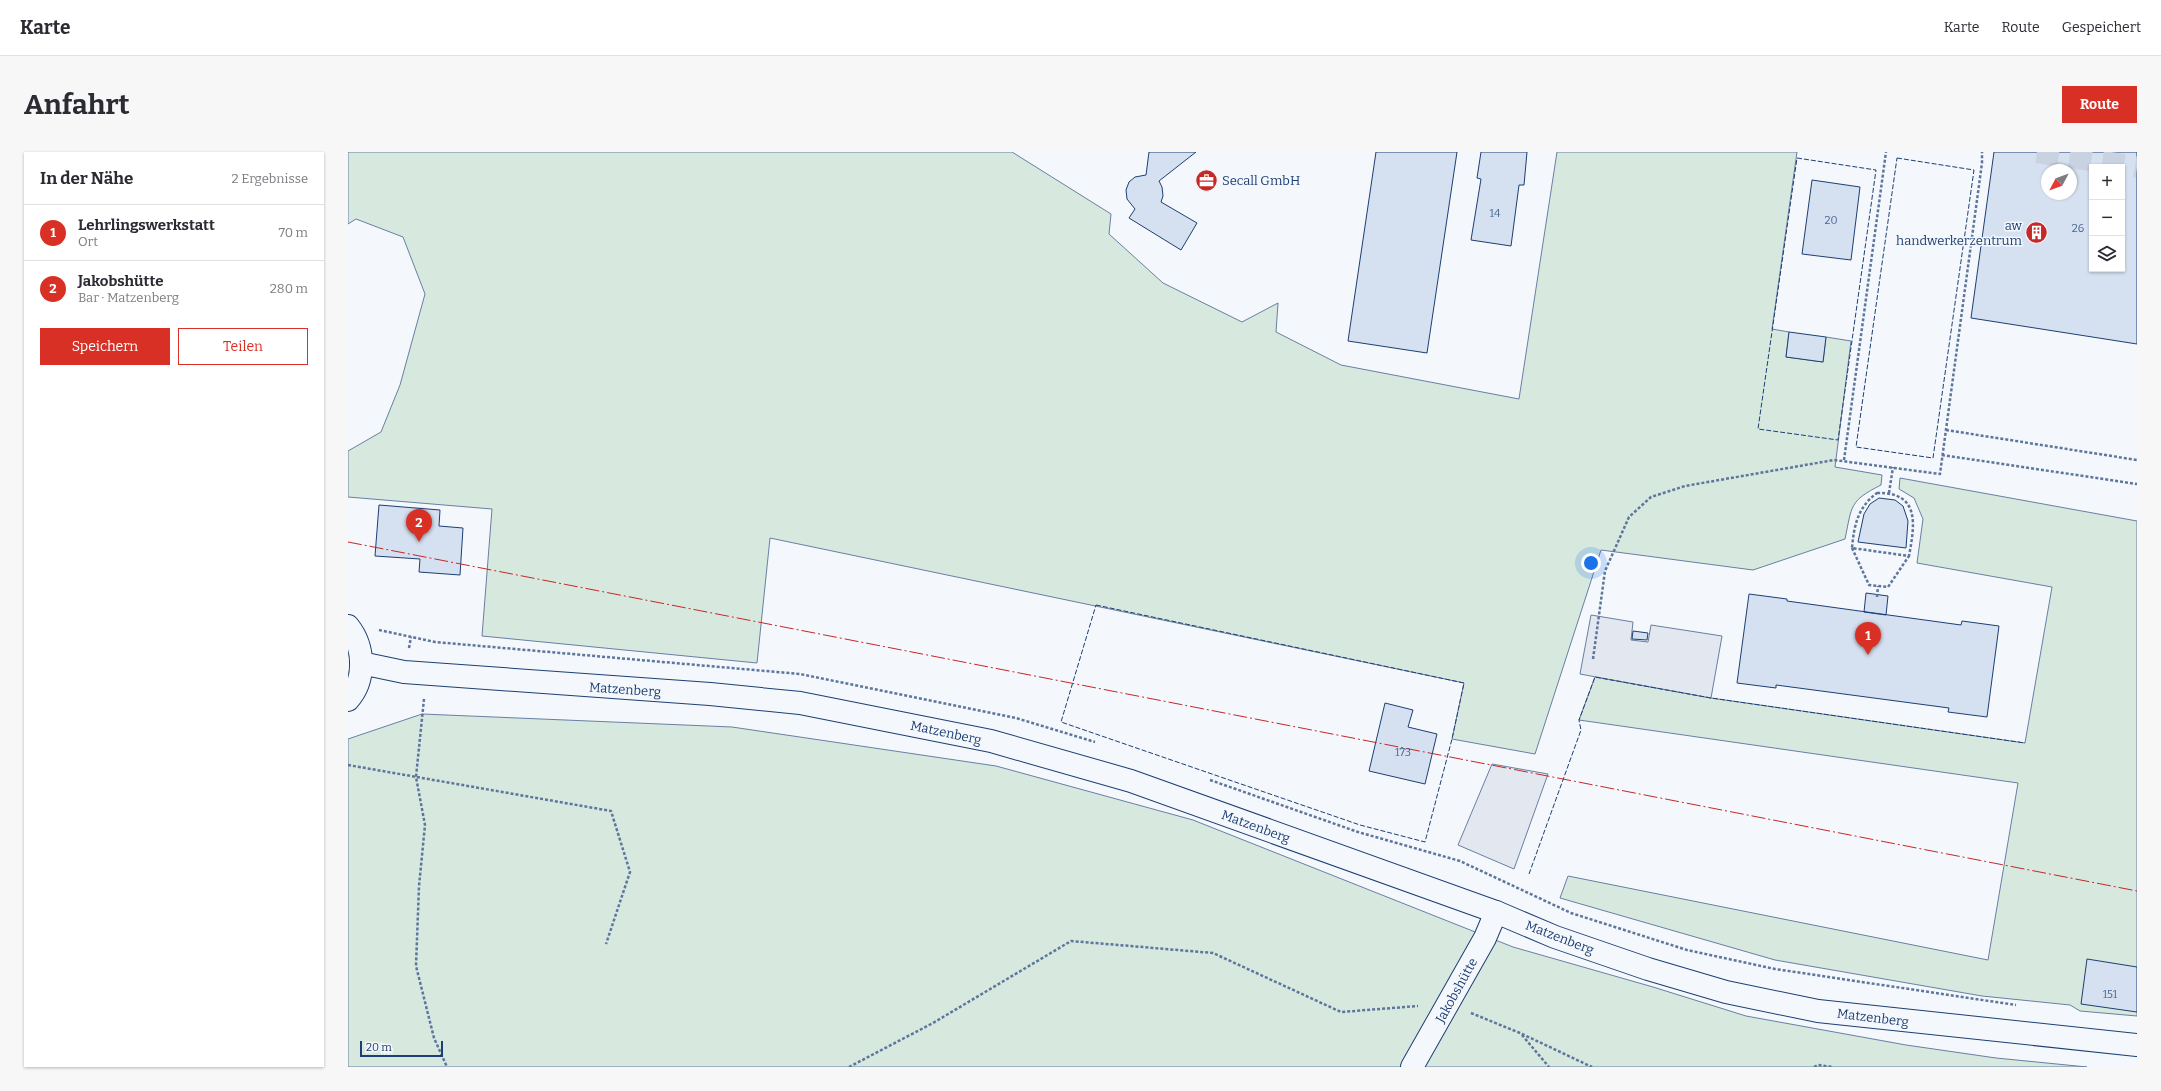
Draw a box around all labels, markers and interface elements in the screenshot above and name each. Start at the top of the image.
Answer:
text: Karte [20,16,70,39]
text: Karte [1944,19,1979,36]
text: Route [2001,19,2040,36]
text: Gespeichert [2062,19,2141,36]
button: Route [2062,86,2137,123]
text: Anfahrt [24,88,130,121]
north arrow [2041,164,2077,200]
map controls [2089,164,2125,272]
button: + [2089,164,2125,200]
office icon: Secall GmbH [1194,167,1220,193]
text: In der Nähe [40,168,133,189]
text: 2 Ergebnisse [232,171,308,186]
place label: Secall GmbH [1222,173,1300,188]
button: − [2089,200,2125,236]
house number: 14 [1490,207,1501,220]
house number: 20 [1824,214,1838,227]
text: Lehrlingswerkstatt [78,216,215,234]
place label: aw handwerkerzentrum [1896,218,2023,248]
building icon: aw handwerkerzentrum [2024,219,2050,245]
house number: 26 [2072,222,2084,235]
text: 1 [50,225,56,240]
text: 70 m [278,225,308,240]
text: Ort [78,234,98,249]
button: layers [2089,236,2125,272]
text: Jakobshütte [78,272,163,290]
text: 2 [49,281,57,296]
text: 280 m [270,281,308,296]
text: Bar · Matzenberg [78,290,179,305]
button: Speichern [40,328,170,365]
button: Teilen [178,328,308,365]
pin: 2 [406,509,432,542]
your location [1581,553,1601,573]
pin: 1 [1855,622,1881,655]
street label: Matzenberg [588,679,661,699]
street label: Matzenberg [909,718,983,747]
house number: 173 [1395,746,1411,759]
street label: Matzenberg [1219,807,1292,846]
street label: Matzenberg [1523,918,1596,957]
street label: Jakobshütte [1432,955,1480,1026]
house number: 151 [2103,988,2118,1001]
street label: Matzenberg [1836,1006,1910,1029]
scale bar [360,1039,443,1058]
text: 20 m [366,1041,392,1054]

